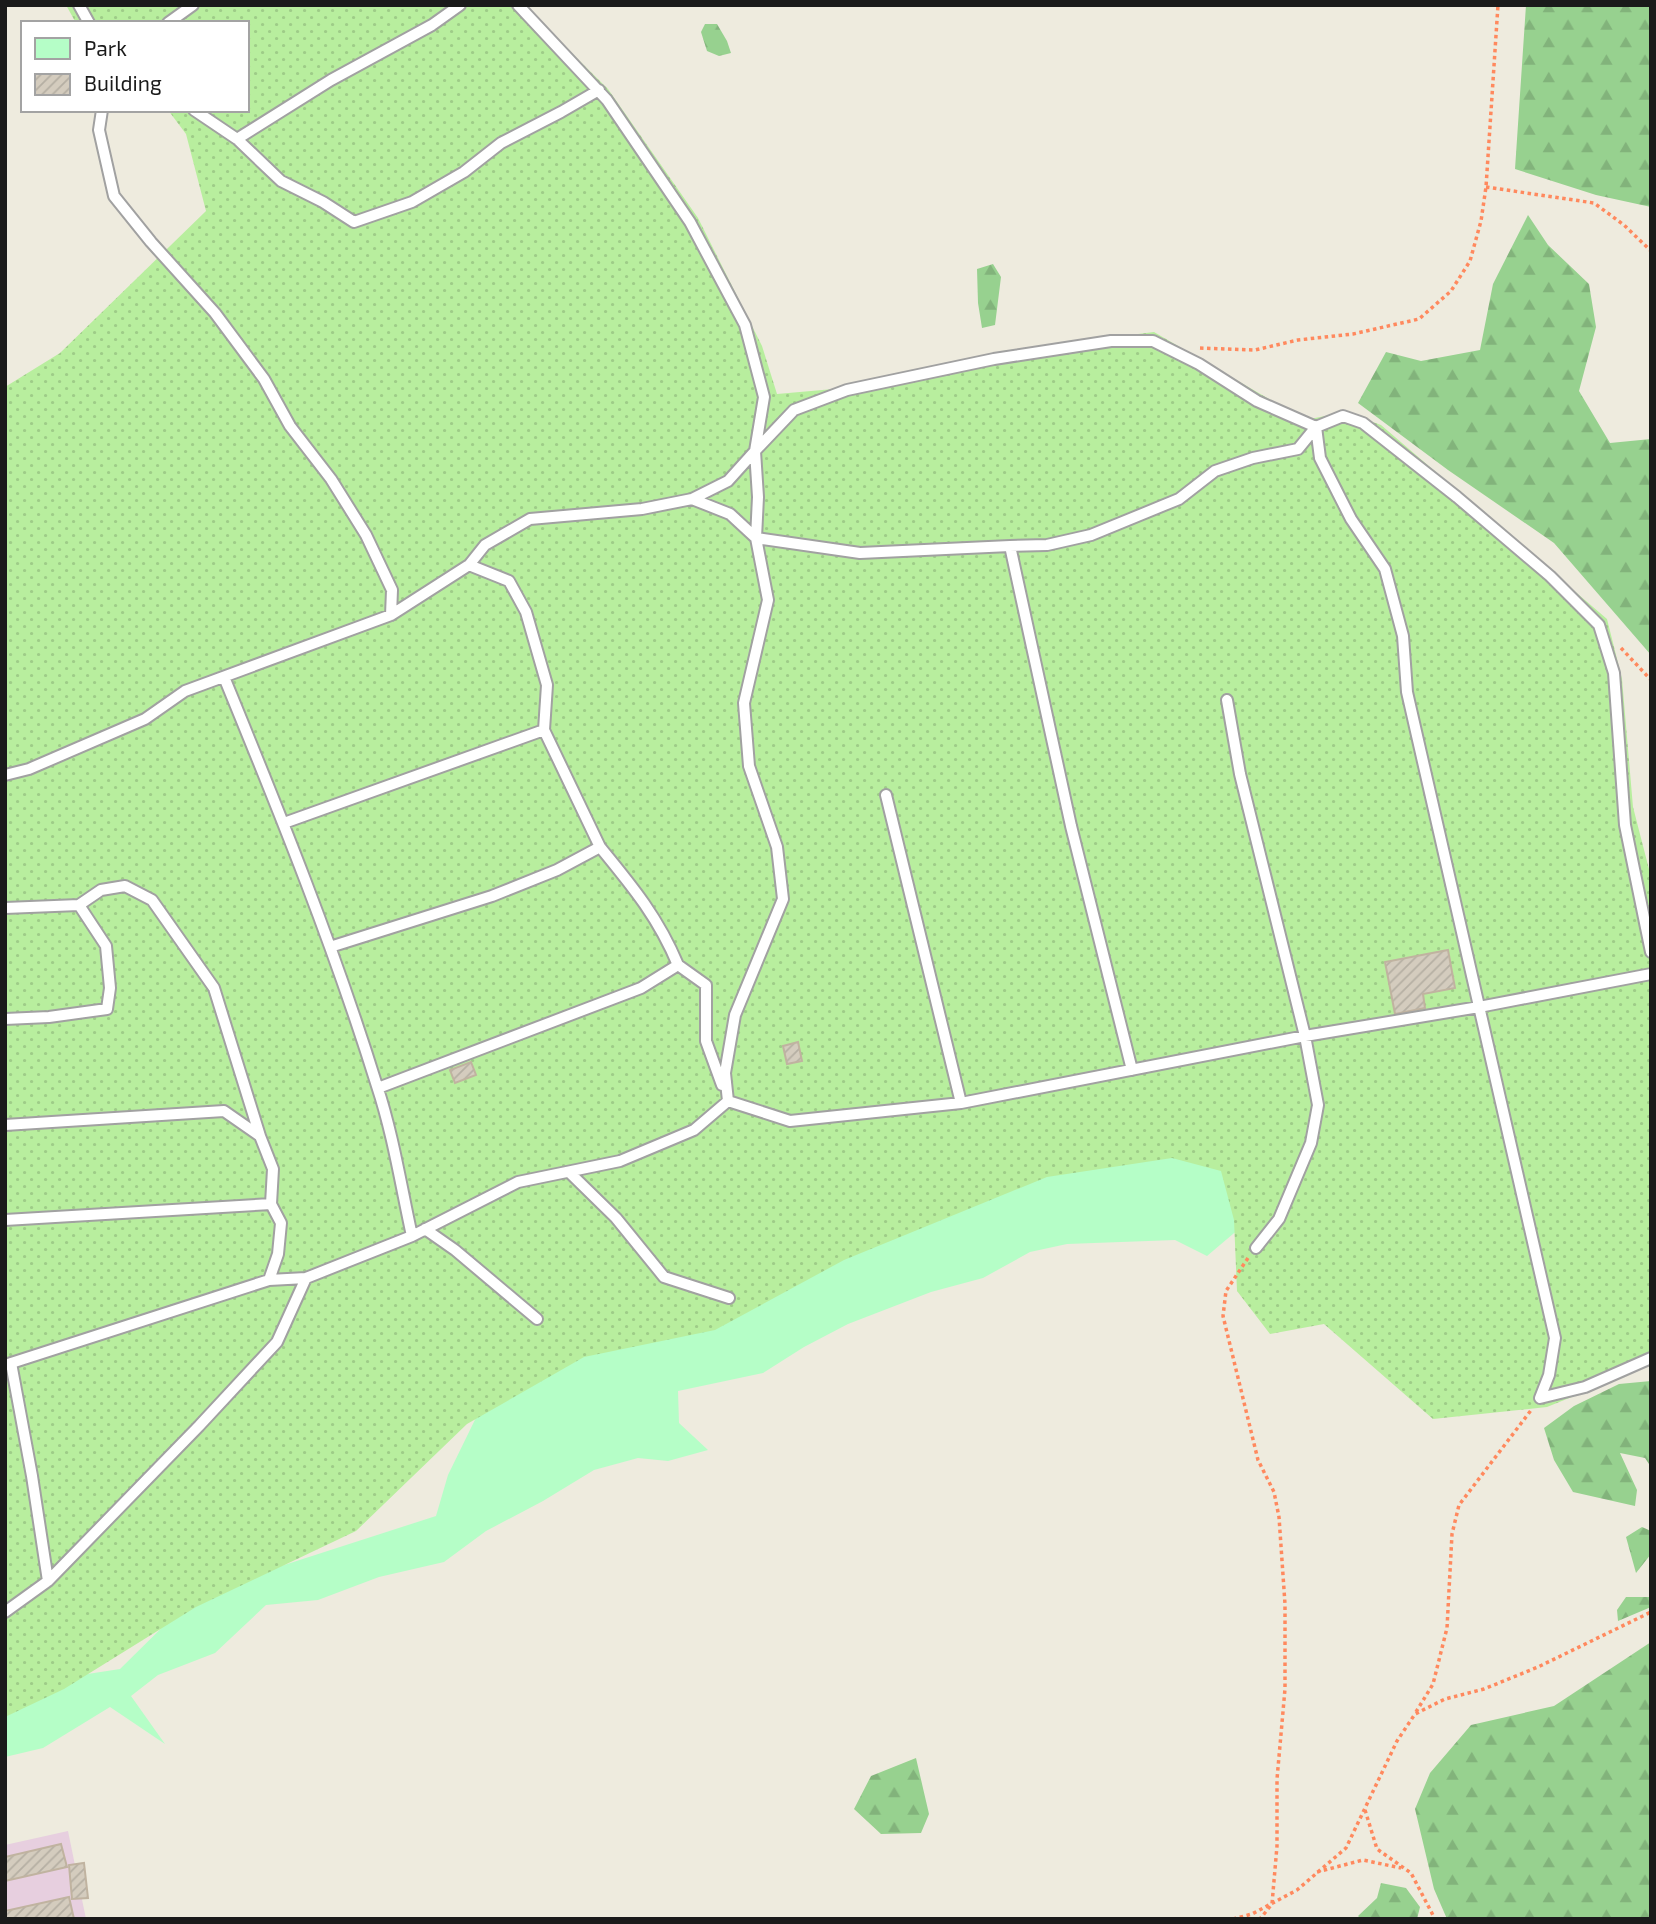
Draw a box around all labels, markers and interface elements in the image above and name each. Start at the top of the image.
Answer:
legend [21,21,248,112]
text: Park [84,35,127,60]
text: Building [84,70,162,95]

